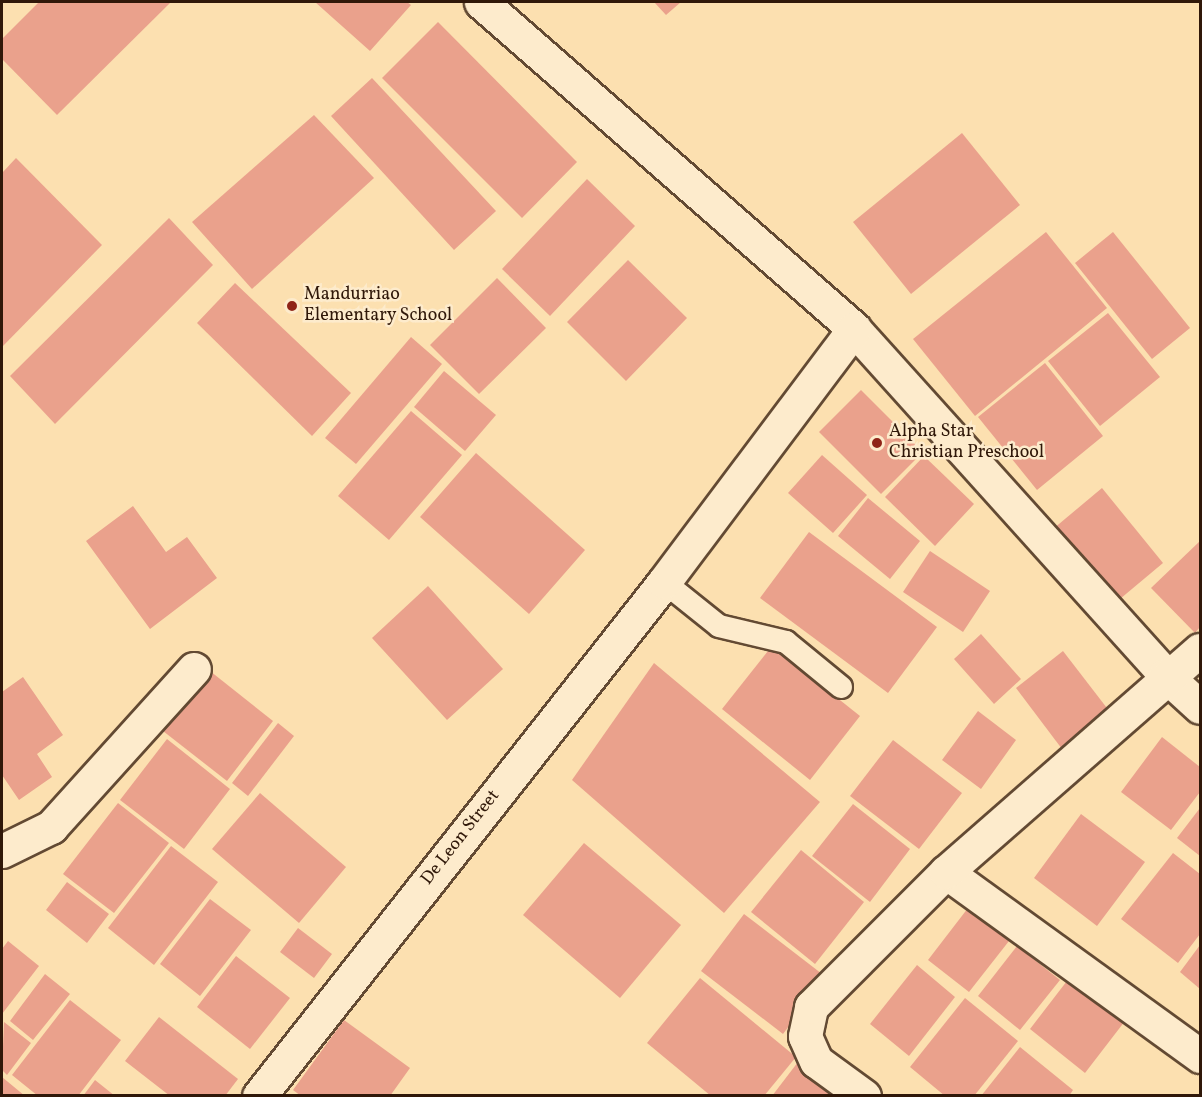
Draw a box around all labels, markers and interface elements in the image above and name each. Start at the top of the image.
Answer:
place label: Mandurriao Elementary School [304,285,453,328]
marker: Mandurriao Elementary School [285,299,299,313]
place label: Alpha Star Christian Preschool [889,422,1044,464]
marker: Alpha Star Christian Preschool [870,436,884,450]
street label: De Leon Street [417,786,505,890]

